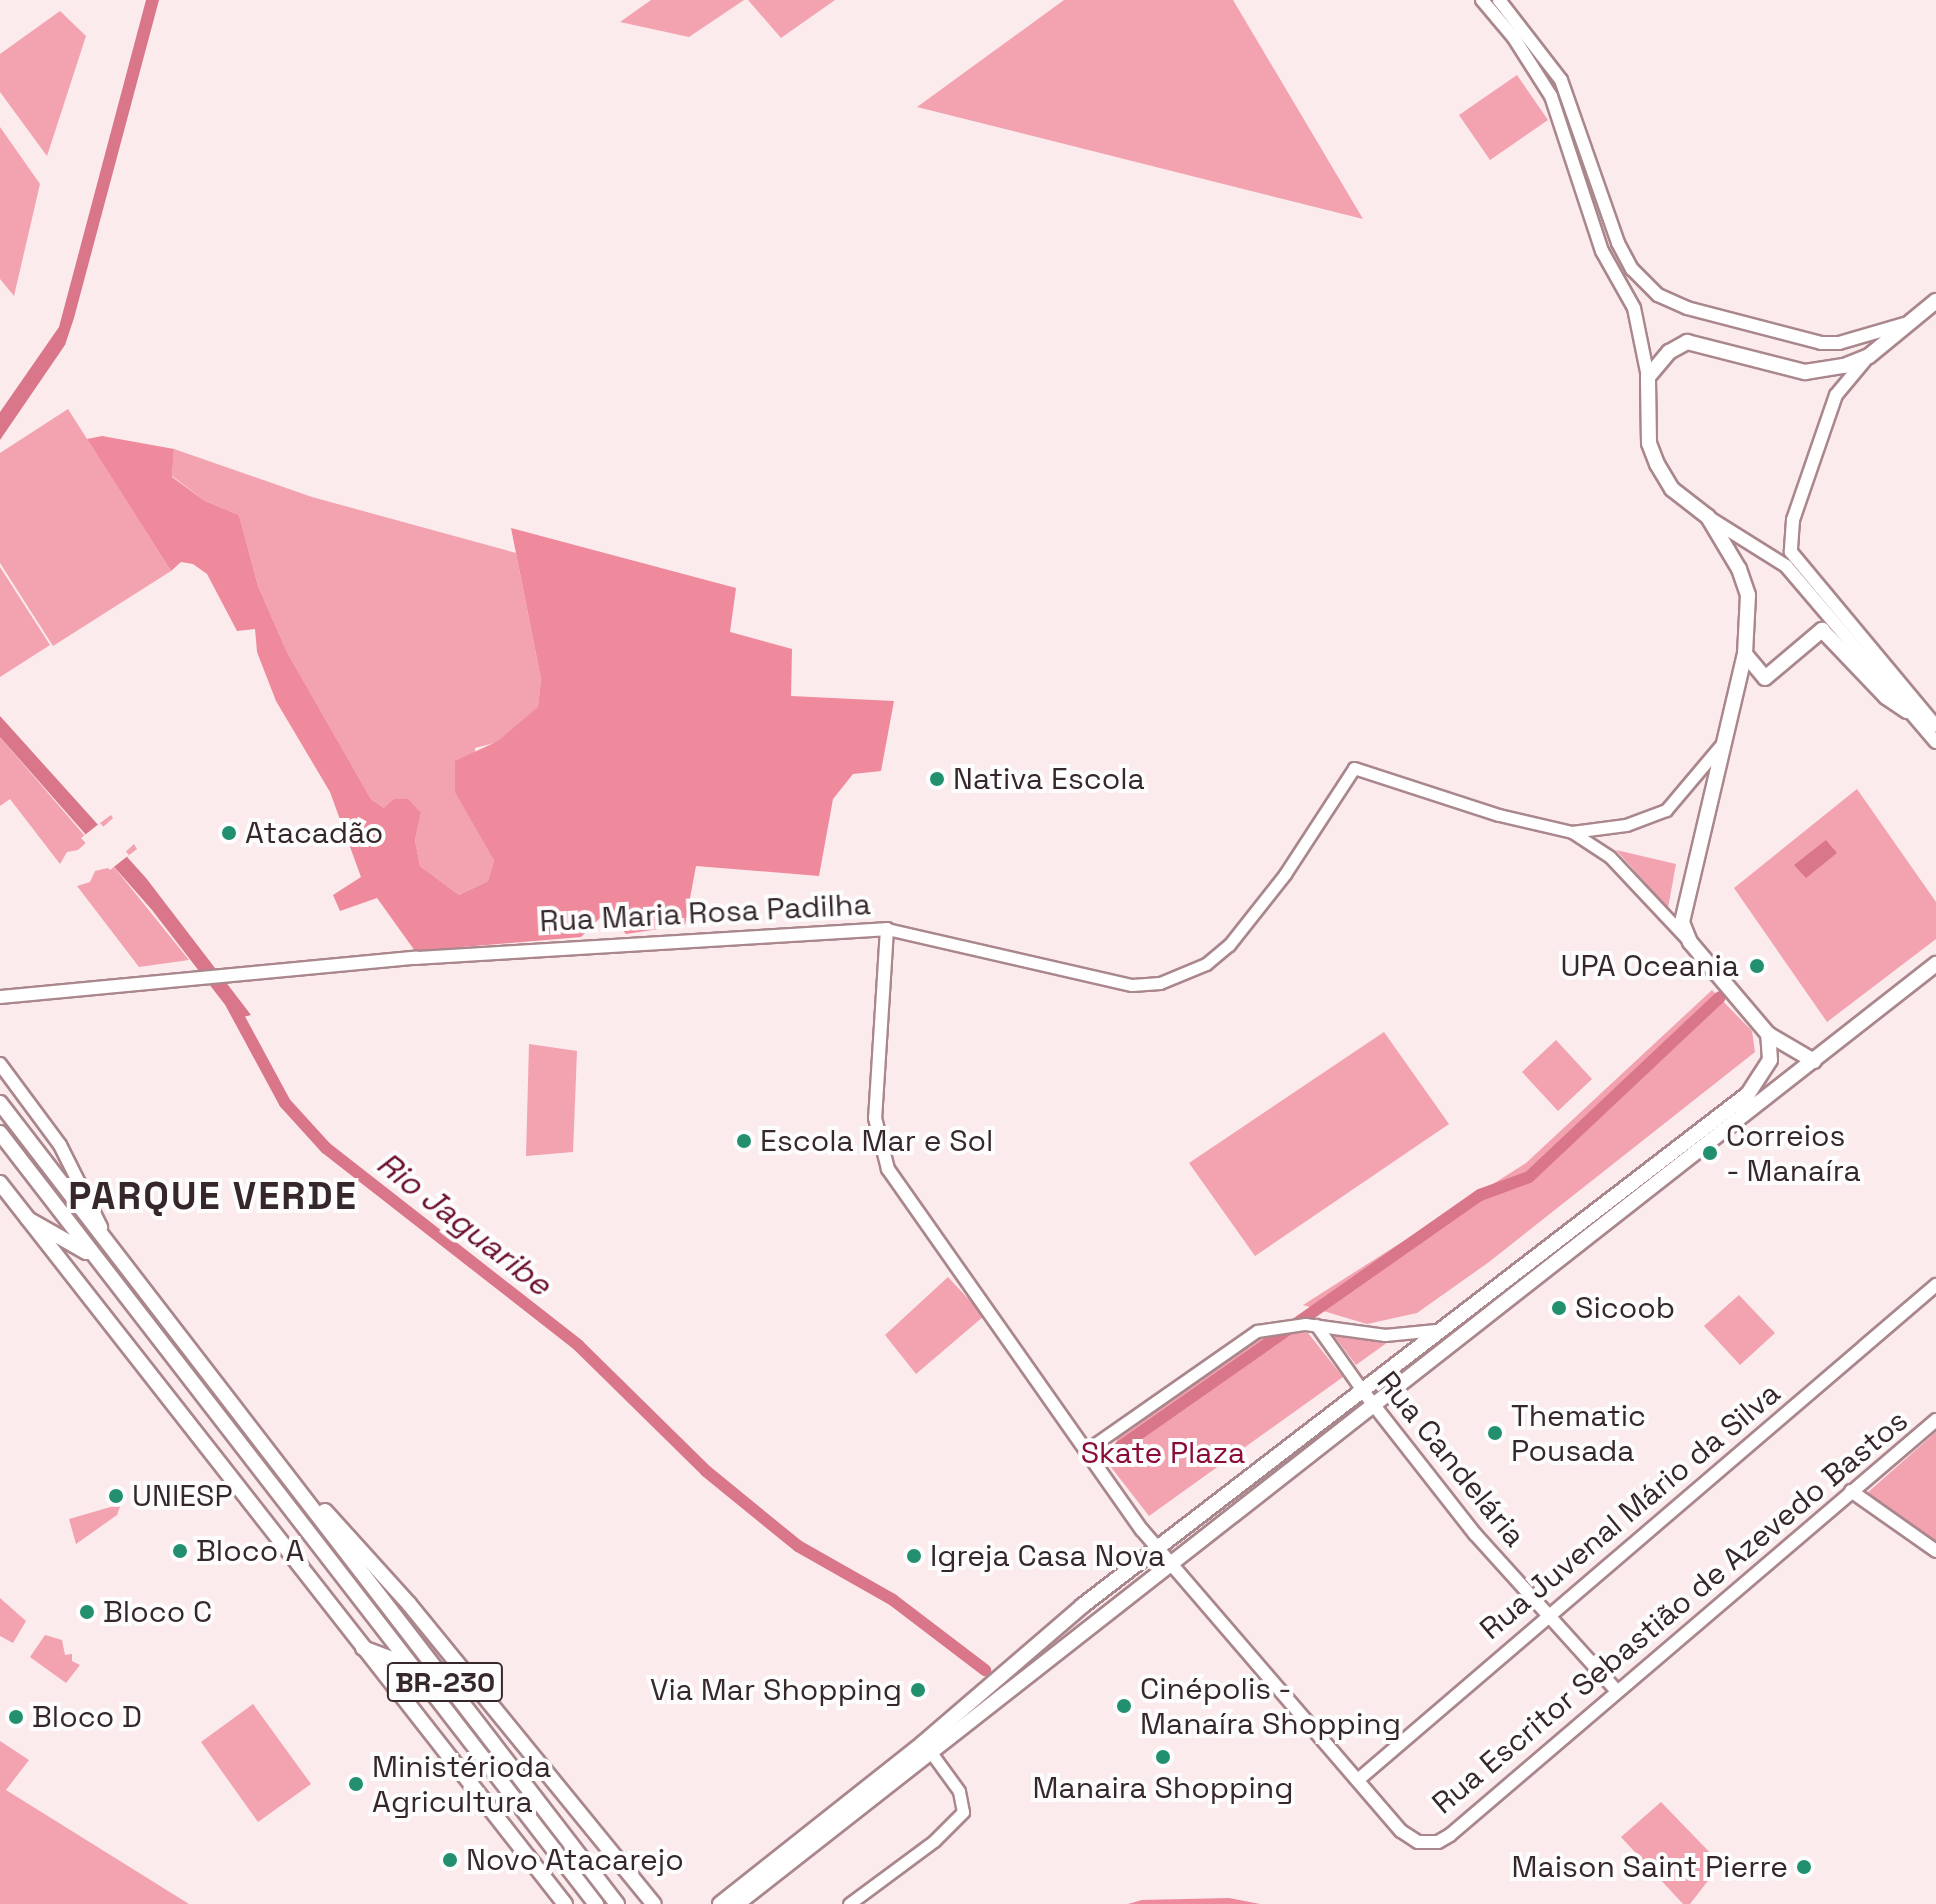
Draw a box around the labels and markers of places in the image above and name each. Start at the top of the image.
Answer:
place label: Nativa Escola [953,761,1145,797]
marker: Nativa Escola [928,770,946,788]
place label: Atacadão [245,815,383,851]
marker: Atacadão [220,824,238,842]
place label: UPA Oceania [1560,948,1739,984]
marker: UPA Oceania [1746,955,1768,977]
place label: Correios - Manaíra [1726,1118,1862,1188]
place label: Escola Mar e Sol [760,1123,993,1159]
marker: Escola Mar e Sol [735,1132,753,1150]
marker: Correios - Manaíra [1701,1144,1719,1162]
place label: Sicoob [1575,1290,1675,1326]
marker: Sicoob [1550,1299,1568,1317]
place label: Thematic Pousada [1511,1398,1646,1468]
marker: Thematic Pousada [1486,1424,1504,1442]
place label: UNIESP [132,1478,233,1514]
marker: UNIESP [107,1487,125,1505]
place label: Bloco A [196,1533,305,1569]
place label: Igreja Casa Nova [930,1538,1165,1574]
marker: Bloco A [171,1542,189,1560]
marker: Igreja Casa Nova [905,1547,923,1565]
place label: Bloco C [103,1594,212,1630]
marker: Bloco C [78,1603,96,1621]
place label: Cinépolis - Manaíra Shopping [1140,1671,1401,1742]
place label: Via Mar Shopping [650,1672,902,1708]
marker: Via Mar Shopping [909,1681,927,1699]
marker: Cinépolis - Manaíra Shopping [1115,1697,1133,1715]
place label: Bloco D [32,1699,142,1735]
marker: Bloco D [7,1708,25,1726]
marker: Manaira Shopping [1154,1748,1172,1766]
place label: Ministérioda Agricultura [372,1749,551,1820]
place label: Manaira Shopping [1033,1770,1293,1806]
marker: Ministérioda Agricultura [347,1775,365,1793]
place label: Novo Atacarejo [466,1842,684,1878]
place label: Maison Saint Pierre [1512,1849,1788,1885]
marker: Novo Atacarejo [441,1851,459,1869]
marker: Maison Saint Pierre [1795,1858,1813,1876]

